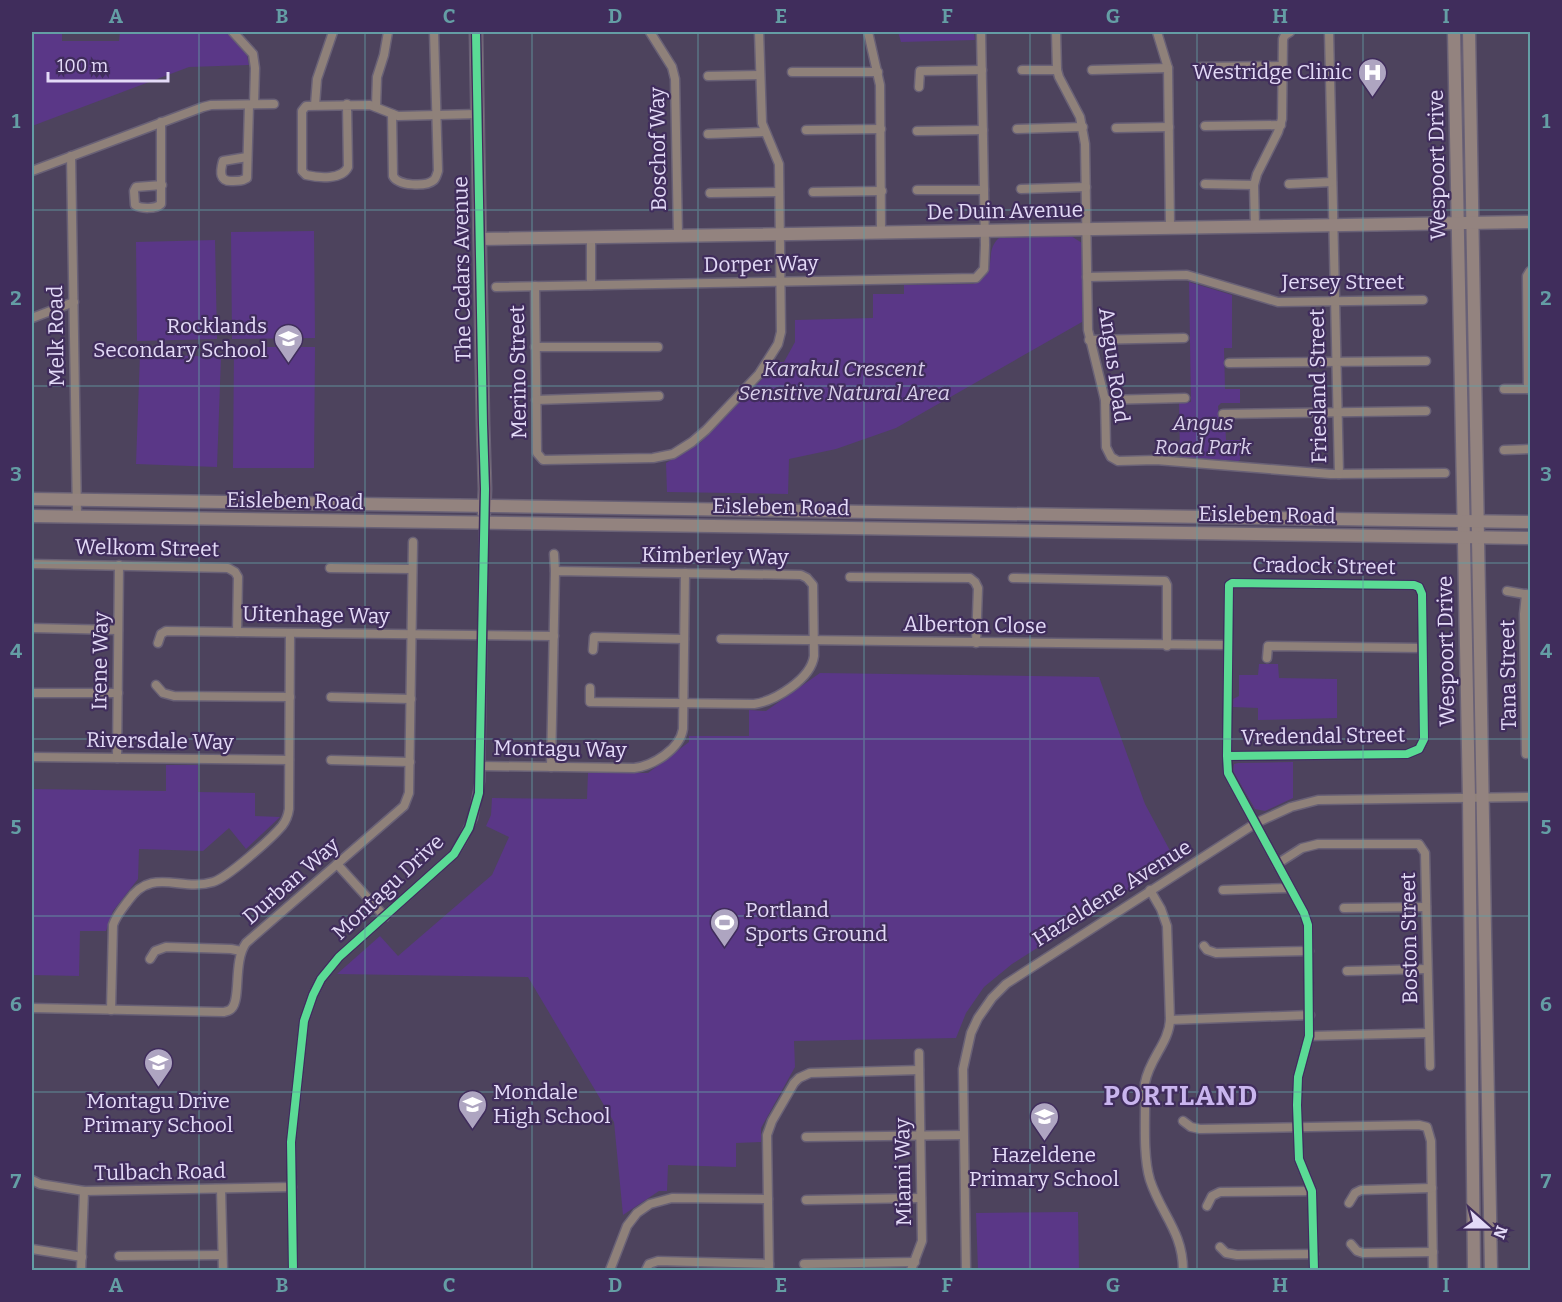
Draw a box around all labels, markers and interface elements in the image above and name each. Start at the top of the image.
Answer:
text: A [109,4,124,28]
text: B [276,4,289,28]
text: C [443,4,455,28]
text: D [608,4,622,28]
text: E [775,4,787,28]
text: F [941,4,953,28]
text: G [1106,4,1120,28]
text: H [1272,4,1288,28]
text: I [1442,4,1450,28]
scale bar [48,45,168,83]
text: 100 m [57,55,108,77]
hospital icon: Westridge Clinic [1357,56,1389,98]
place label: Westridge Clinic [1192,59,1352,85]
street label: Boschof Way [644,86,672,211]
street label: Wespoort Drive [1423,89,1451,241]
text: 1 [12,109,21,133]
text: 1 [1542,109,1551,133]
street label: The Cedars Avenue [447,176,477,362]
street label: De Duin Avenue [927,197,1083,225]
street label: Dorper Way [703,250,820,278]
street label: Jersey Street [1281,269,1405,295]
street label: Melk Road [42,285,70,387]
text: 2 [10,286,22,310]
text: 2 [1540,286,1552,310]
street label: Merino Street [504,304,532,439]
street label: Angus Road [1093,306,1135,424]
street label: Friesland Street [1304,308,1332,464]
place label: Rocklands Secondary School [93,313,267,363]
school or university icon: Rocklands Secondary School [272,322,304,364]
park label: Karakul Crescent Sensitive Natural Area [738,356,950,406]
park label: Angus Road Park [1154,410,1252,460]
text: 3 [10,462,22,486]
text: 3 [1540,462,1552,486]
street label: Eisleben Road [226,487,364,515]
street label: Eisleben Road [712,493,850,521]
street label: Eisleben Road [1198,501,1336,529]
street label: Welkom Street [75,534,220,562]
street label: Kimberley Way [641,542,790,570]
street label: Cradock Street [1252,552,1396,580]
street label: Wespoort Drive [1432,575,1460,727]
street label: Uitenhage Way [242,601,391,629]
street label: Irene Way [86,611,114,710]
street label: Alberton Close [903,611,1047,639]
street label: Tana Street [1494,619,1522,731]
text: 4 [10,639,22,663]
text: 4 [1540,639,1552,663]
street label: Vredendal Street [1241,722,1406,750]
street label: Riversdale Way [86,727,235,755]
street label: Montagu Way [493,735,628,763]
text: 5 [11,815,22,839]
text: 5 [1541,815,1552,839]
street label: Montagu Drive [327,829,449,945]
street label: Durban Way [237,831,345,930]
street label: Hazeldene Avenue [1028,834,1196,952]
street label: Boston Street [1395,872,1423,1004]
place label: Portland Sports Ground [745,897,888,947]
sports icon: Portland Sports Ground [708,906,740,948]
text: 6 [10,992,22,1016]
text: 6 [1540,992,1552,1016]
school or university icon: Montagu Drive Primary School [142,1046,174,1088]
place label: Mondale High School [493,1079,611,1129]
district label: PORTLAND [1103,1080,1259,1112]
place label: Montagu Drive Primary School [83,1088,233,1138]
school or university icon: Mondale High School [456,1088,488,1130]
school or university icon: Hazeldene Primary School [1028,1100,1060,1142]
street label: Miami Way [889,1117,917,1226]
place label: Hazeldene Primary School [969,1142,1119,1192]
street label: Tulbach Road [94,1158,226,1186]
text: 7 [11,1169,22,1193]
text: 7 [1541,1169,1552,1193]
north arrow [1457,1197,1517,1257]
text: N [1489,1223,1512,1241]
text: A [109,1273,124,1297]
text: B [276,1273,289,1297]
text: C [443,1273,455,1297]
text: D [608,1273,622,1297]
text: E [775,1273,787,1297]
text: F [941,1273,953,1297]
text: G [1106,1273,1120,1297]
text: H [1272,1273,1288,1297]
text: I [1442,1273,1450,1297]

